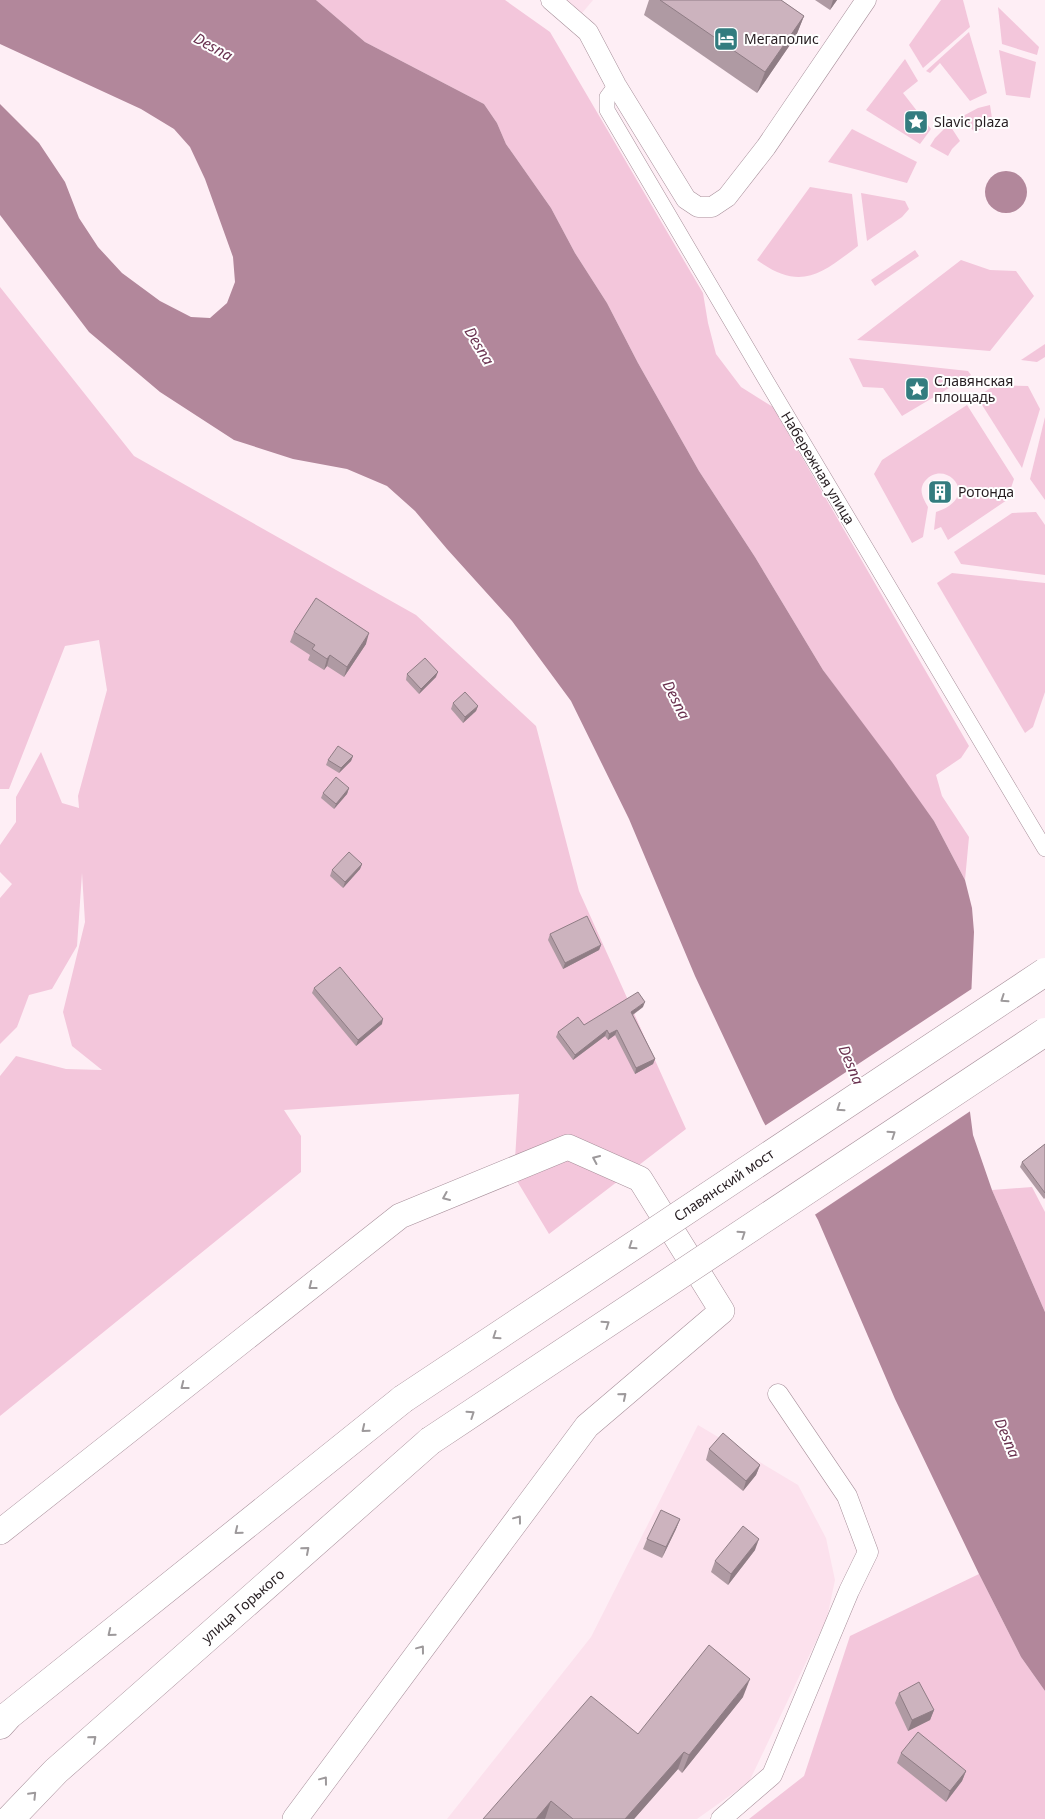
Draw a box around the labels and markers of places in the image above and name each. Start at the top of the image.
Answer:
hotel icon: Мегаполис [713,26,739,52]
place label: Мегаполис [744,29,819,48]
place icon: Slavic plaza [903,109,929,135]
place label: Slavic plaza [934,112,1009,131]
place label: Славянская площадь [934,371,1013,406]
place icon: Славянская площадь [904,376,930,402]
building icon: Ротонда [927,479,953,505]
place label: Ротонда [958,482,1014,501]

